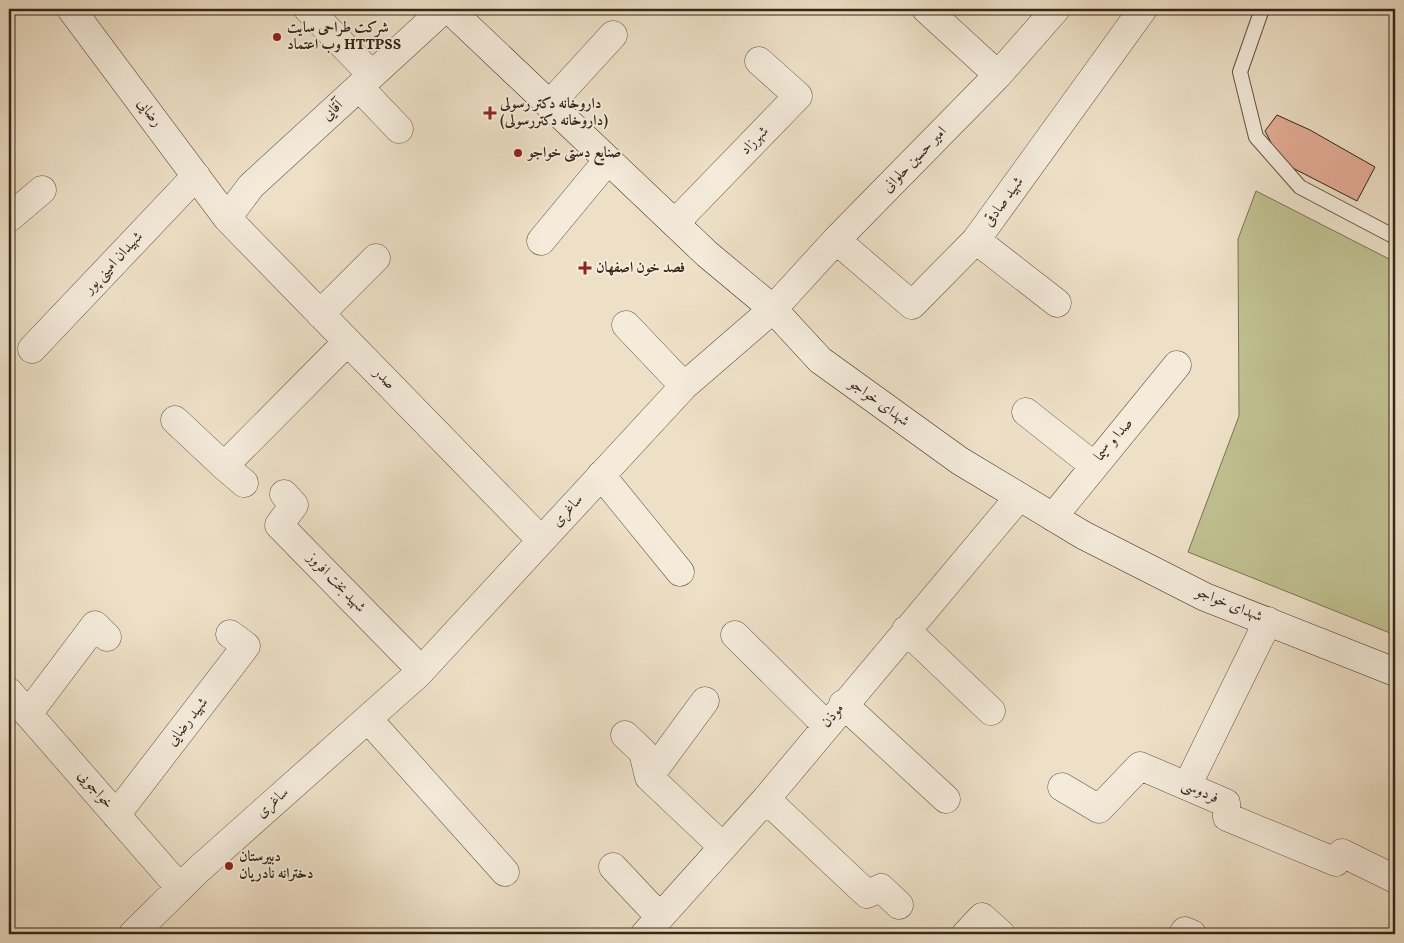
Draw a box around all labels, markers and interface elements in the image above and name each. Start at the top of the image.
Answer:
place label: شرکت طراحی سایت وب اعتماد HTTPSS [287,18,401,56]
marker: شرکت طراحی سایت وب اعتماد HTTPSS [271,31,283,43]
street label: رضایی [131,94,167,132]
place label: داروخانه دکتر رسولی (داروخانه دکتررسولی) [499,94,608,132]
street label: آقایی [318,95,350,126]
marker: داروخانه دکتر رسولی (داروخانه دکتررسولی) [484,107,496,119]
street label: شهرزاد [736,122,774,160]
street label: امیر حسین حلوانی [878,122,952,198]
place label: صنایع دستی خواجو [526,143,621,166]
marker: صنایع دستی خواجو [512,147,524,159]
street label: شهید صادقی [979,173,1029,231]
street label: شهیدان امینی پور [78,227,148,300]
place label: فصد خون اصفهان [596,258,685,279]
marker: فصد خون اصفهان [578,261,592,275]
street label: صدر [367,362,400,395]
street label: شهدای خواجو [843,373,914,432]
street label: صدا و سیما [1090,414,1138,466]
street label: ساغری [547,490,589,532]
street label: شهید بخت افروز [300,547,370,618]
street label: شهدای خواجو [1191,581,1265,628]
street label: شهید رضایی [162,693,214,751]
street label: موذن [816,699,850,733]
street label: خواجویی [72,766,118,814]
street label: فردوسی [1178,775,1222,809]
street label: ساغری [252,783,294,823]
place label: دبیرستان دخترانه نادریان [239,847,314,885]
marker: دبیرستان دخترانه نادریان [223,860,235,872]

